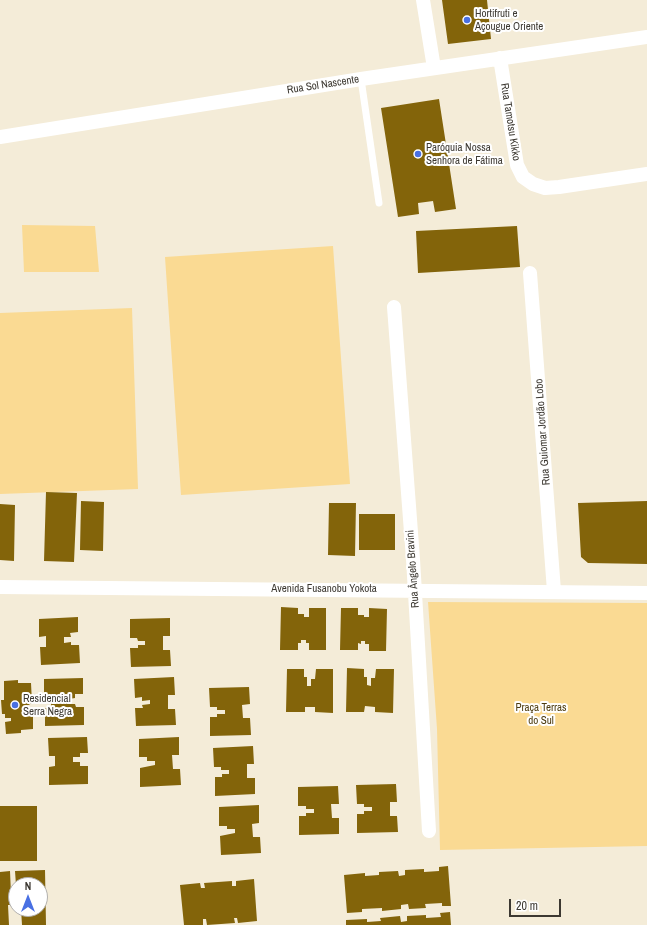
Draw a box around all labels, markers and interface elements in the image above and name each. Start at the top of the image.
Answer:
place label: Hortifruti e Açougue Oriente [475,7,543,33]
marker: Hortifruti e Açougue Oriente [462,15,472,25]
street label: Rua Sol Nascente [286,73,360,97]
street label: Rua Tamotsu Kikko [497,82,523,162]
place label: Paróquia Nossa Senhora de Fátima [426,141,503,167]
marker: Paróquia Nossa Senhora de Fátima [413,149,423,159]
street label: Rua Guiomar Jordão Lobo [533,378,553,486]
street label: Rua Ângelo Bravini [404,530,422,608]
street label: Avenida Fusanobu Yokota [271,582,377,596]
place label: Residencial Serra Negra [23,692,72,718]
marker: Residencial Serra Negra [10,700,20,710]
park label: Praça Terras do Sul [515,701,567,727]
north arrow [8,877,48,917]
text: N [25,879,31,893]
scale bar [511,891,563,917]
text: 20 m [516,898,538,914]

